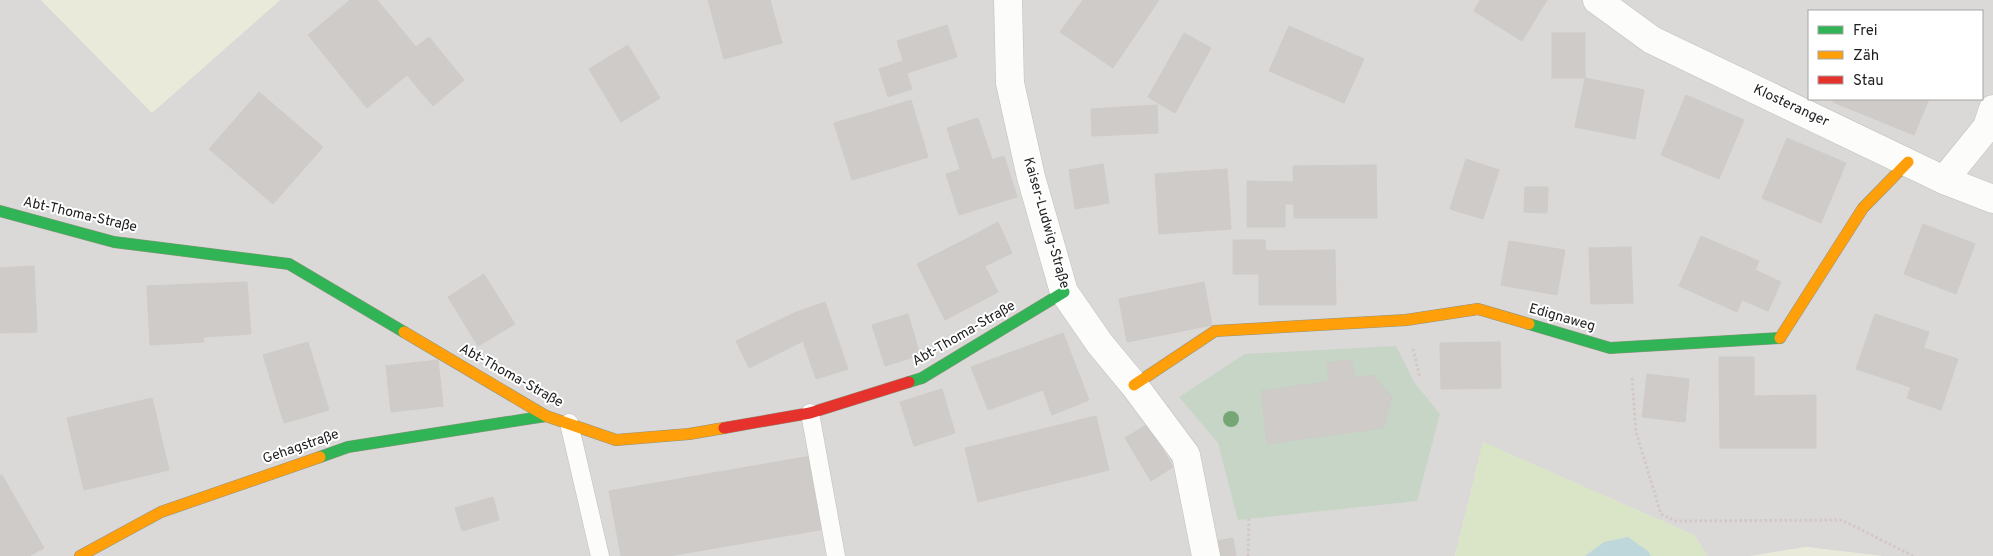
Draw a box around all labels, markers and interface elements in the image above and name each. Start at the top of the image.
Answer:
legend [1808,10,1983,100]
text: Frei [1853,22,1878,41]
text: Zäh [1853,47,1879,66]
text: Stau [1853,72,1884,91]
street label: Klosteranger [1750,81,1832,131]
street label: Kaiser-Ludwig-Straße [1019,155,1073,291]
street label: Abt-Thoma-Straße [21,194,139,236]
street label: Abt-Thoma-Straße [909,298,1019,370]
street label: Edignaweg [1527,300,1597,336]
street label: Abt-Thoma-Straße [456,340,566,412]
street label: Gehagstraße [261,426,341,468]

